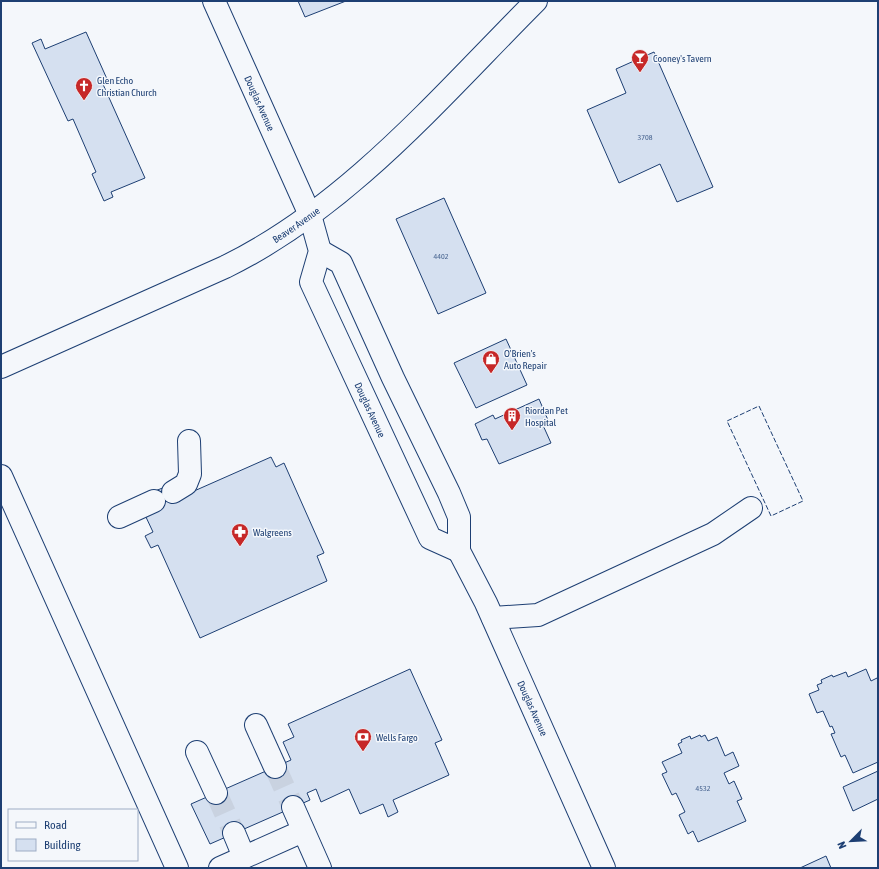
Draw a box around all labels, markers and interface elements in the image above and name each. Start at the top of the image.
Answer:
bar icon: Cooney's Tavern [630,48,650,73]
place label: Cooney's Tavern [653,53,712,64]
street label: Douglas Avenue [243,74,277,133]
place label: Glen Echo Christian Church [97,75,157,98]
church icon: Glen Echo Christian Church [74,76,94,101]
house number: 3708 [637,133,653,142]
street label: Beaver Avenue [270,204,322,245]
house number: 4402 [433,252,449,261]
place label: O'Brien's Auto Repair [504,348,548,371]
shop icon: O'Brien's Auto Repair [481,349,501,374]
street label: Douglas Avenue [353,380,388,439]
place label: Riordan Pet Hospital [525,405,568,428]
building icon: Riordan Pet Hospital [502,406,522,431]
pharmacy icon: Walgreens [230,522,250,547]
place label: Walgreens [253,527,292,538]
street label: Douglas Avenue [516,679,550,738]
bank icon: Wells Fargo [353,727,373,752]
place label: Wells Fargo [376,732,418,743]
house number: 4532 [695,784,711,793]
legend [8,809,138,861]
text: Road [44,818,67,832]
north arrow [831,821,871,861]
text: Building [44,838,82,852]
text: N [835,840,849,850]

